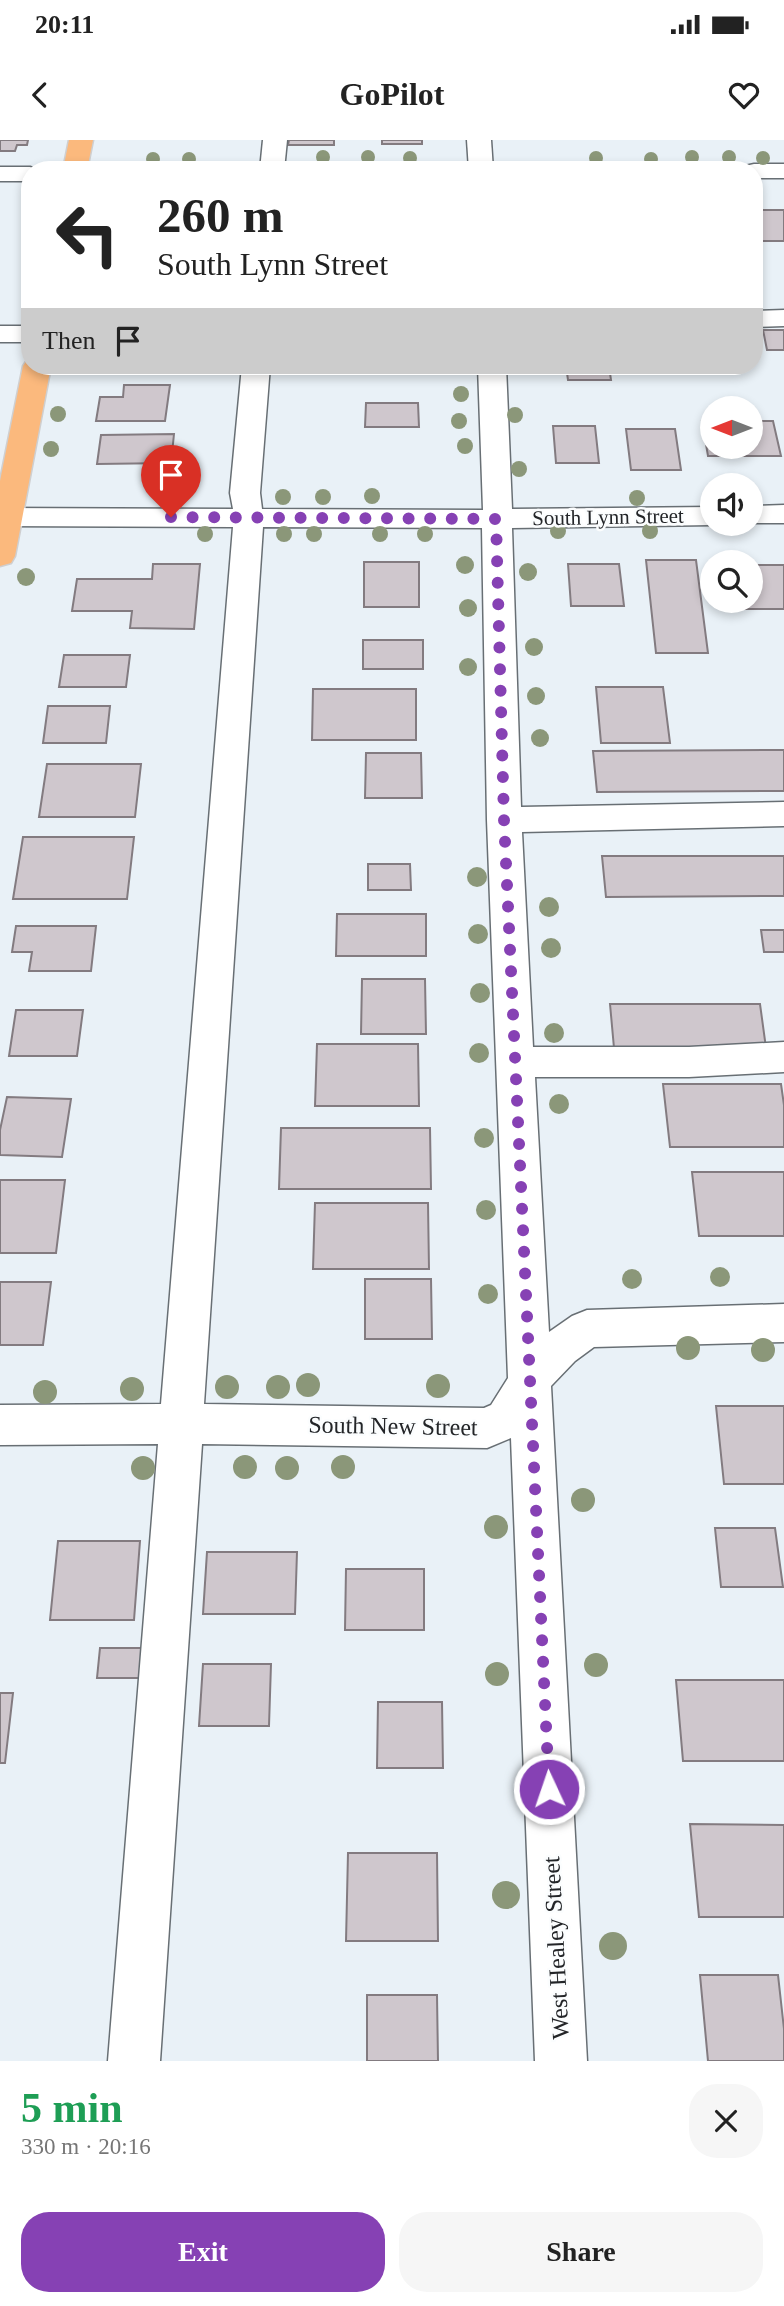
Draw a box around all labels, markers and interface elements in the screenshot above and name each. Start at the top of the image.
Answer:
text: 20:11 [35,10,94,39]
icon: back [21,76,59,114]
text: GoPilot [340,76,444,112]
icon: heart [725,76,763,114]
text: 260 m [157,188,284,243]
icon: left [42,189,133,280]
text: South Lynn Street [157,246,388,282]
icon: arrive [109,322,147,360]
text: Then [42,326,95,355]
north arrow [700,396,763,458]
map controls [700,396,763,613]
pin [141,445,201,517]
icon: arrive [152,456,190,494]
button: sound [700,473,763,536]
street label: South Lynn Street [532,504,684,530]
button: search [700,550,763,613]
street label: South New Street [308,1412,478,1440]
position arrow [512,1752,586,1826]
street label: West Healey Street [538,1855,574,2040]
button: close [689,2084,763,2158]
text: 5 min [21,2085,123,2131]
text: 330 m · 20:16 [21,2134,151,2159]
button: Exit [21,2212,385,2292]
button: Share [399,2212,763,2292]

